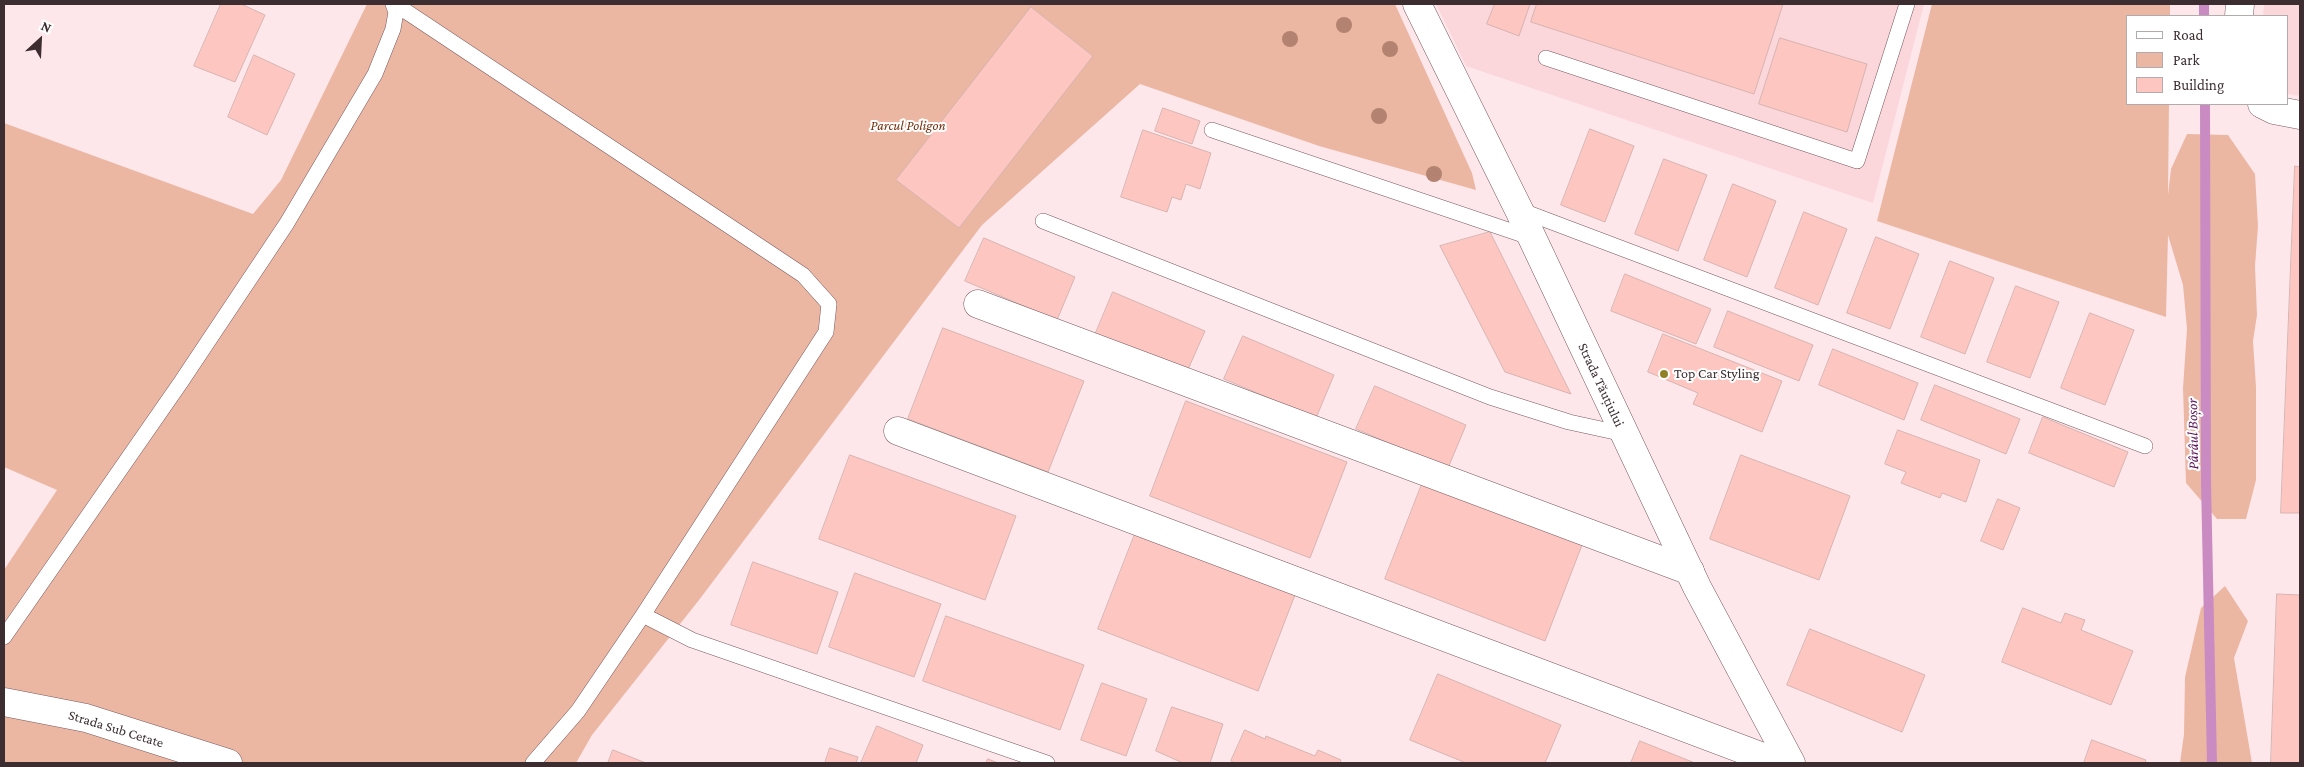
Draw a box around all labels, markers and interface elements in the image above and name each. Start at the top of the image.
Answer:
north arrow [15,15,65,65]
legend [2126,15,2289,105]
text: N [39,17,54,36]
text: Road [2173,27,2203,43]
text: Park [2173,52,2200,68]
text: Building [2173,77,2224,93]
park label: Parcul Poligon [870,118,946,134]
street label: Strada Tăuțiului [1574,340,1628,430]
place label: Top Car Styling [1674,366,1759,382]
marker: Top Car Styling [1658,368,1670,380]
water label: Pârâul Boșor [2183,398,2203,470]
street label: Strada Sub Cetate [66,707,166,751]

